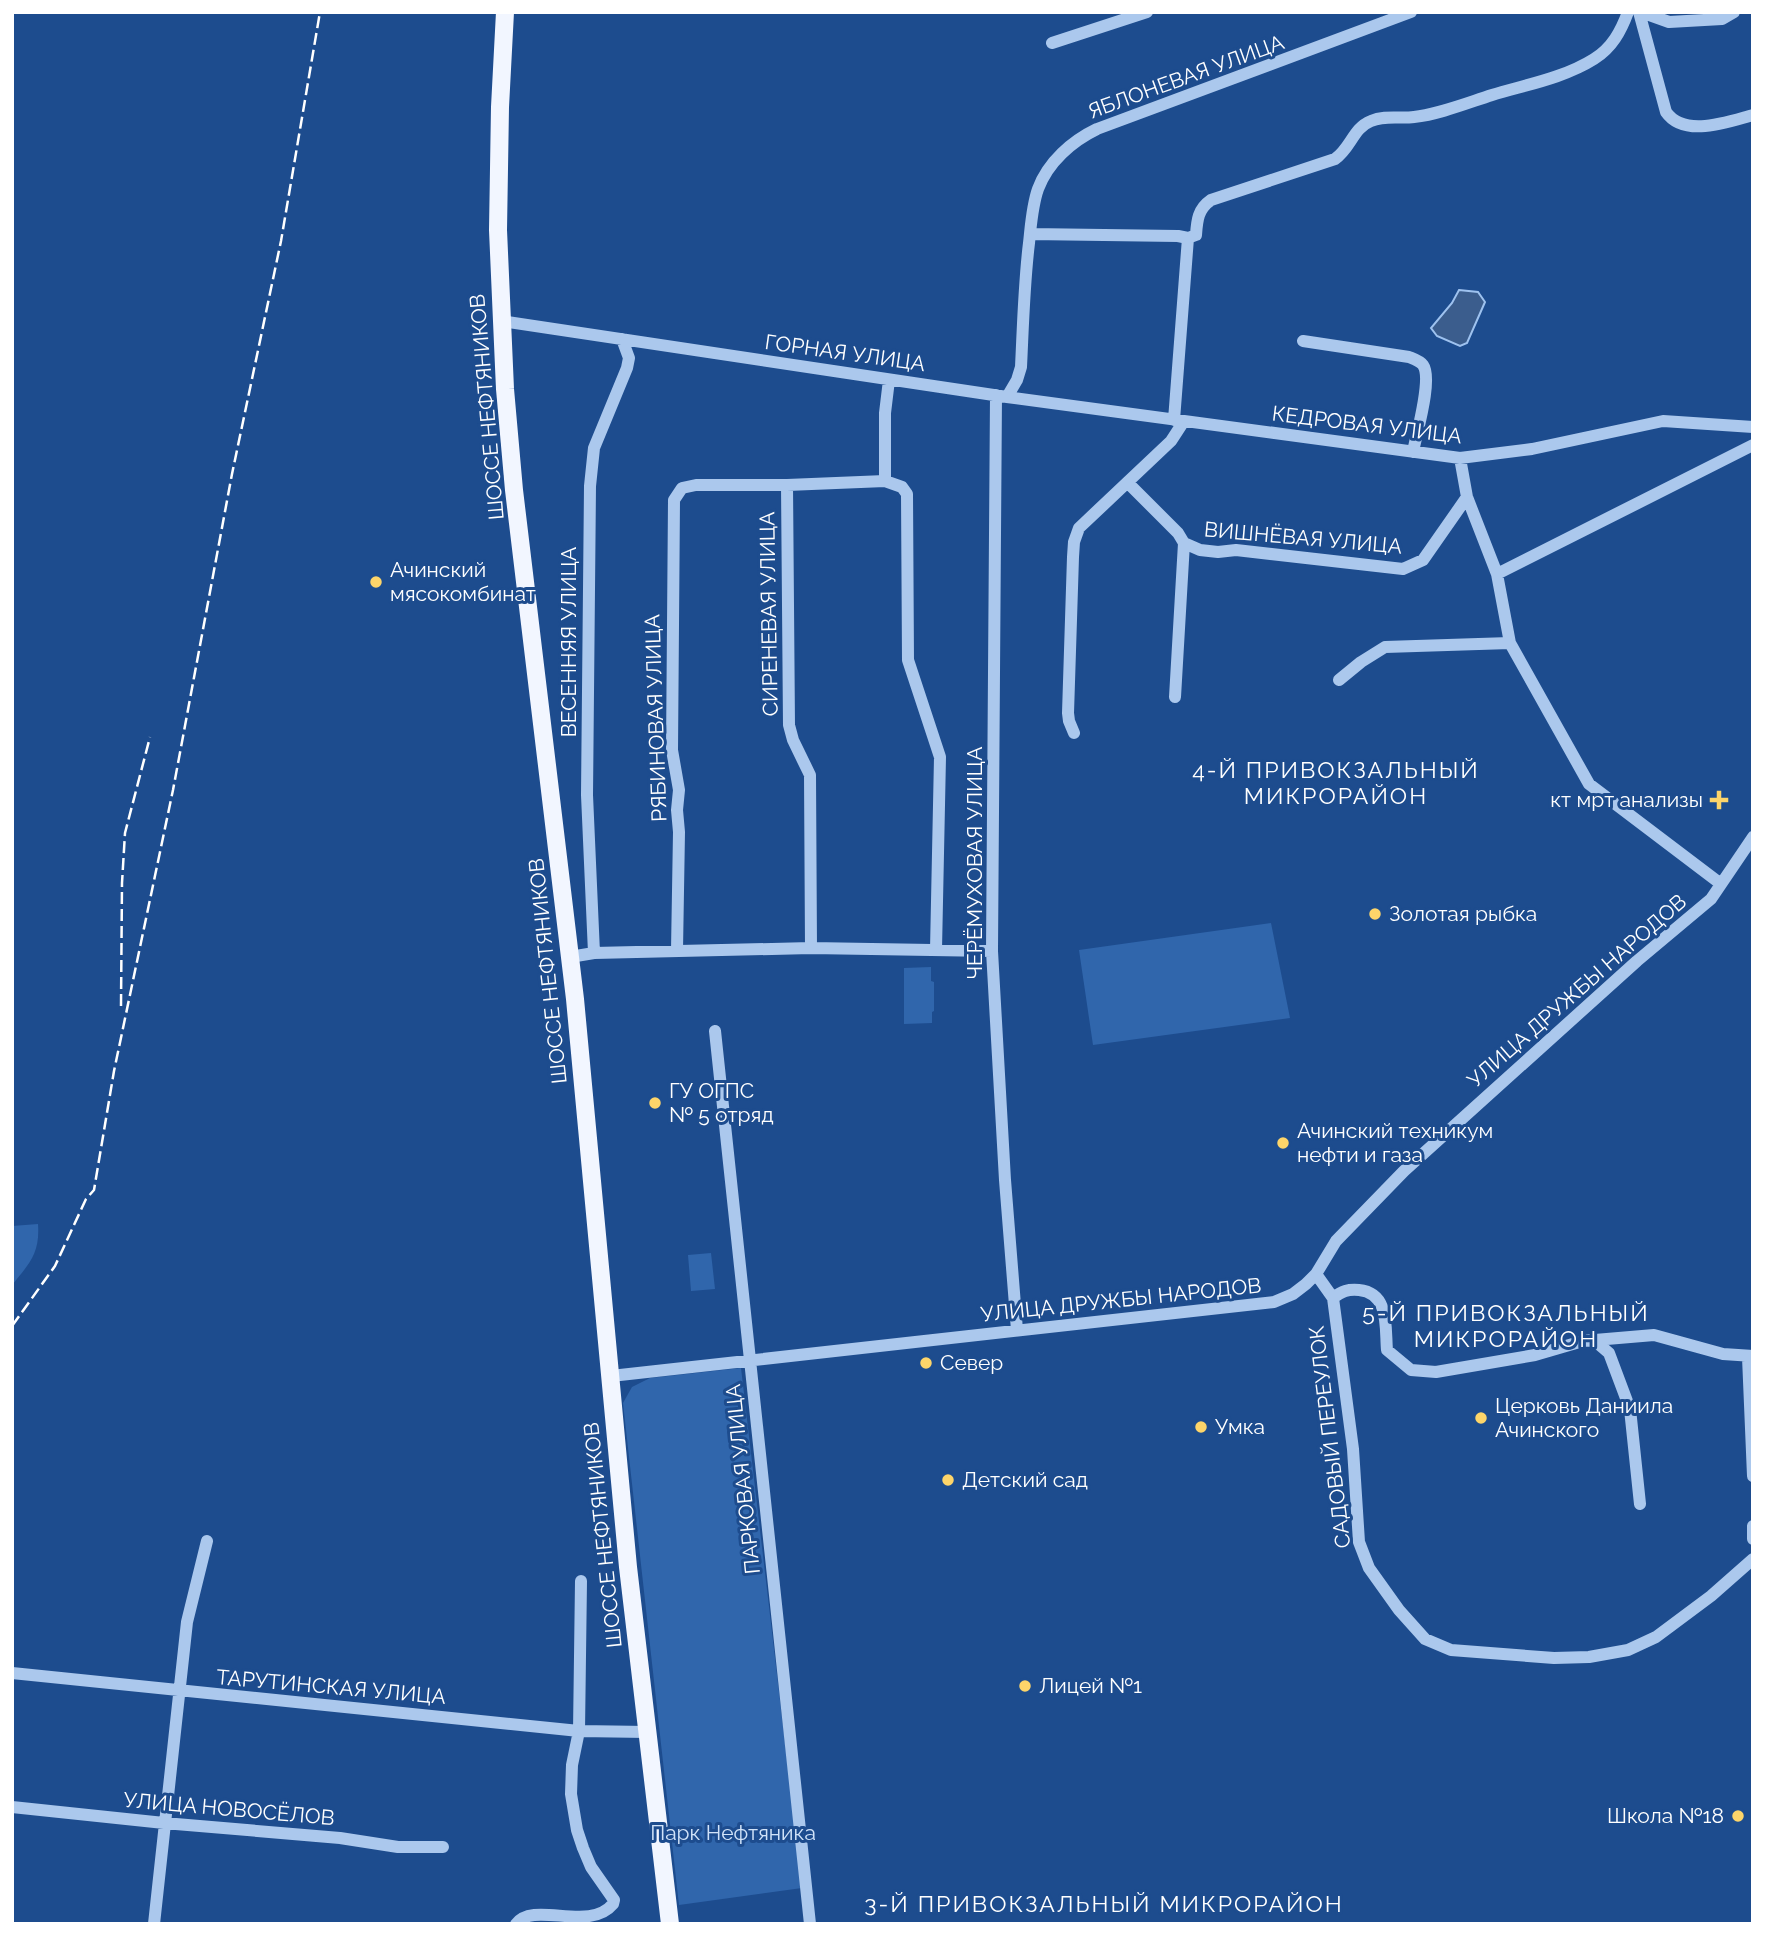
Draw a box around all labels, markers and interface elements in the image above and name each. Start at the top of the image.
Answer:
street label: ЯБЛОНЕВАЯ УЛИЦА [1084,29,1287,124]
street label: ШОССЕ НЕФТЯНИКОВ [464,293,509,521]
street label: ГОРНАЯ УЛИЦА [763,329,927,376]
street label: КЕДРОВАЯ УЛИЦА [1271,400,1463,449]
street label: СИРЕНЕВАЯ УЛИЦА [754,511,783,717]
street label: ВИШНЁВАЯ УЛИЦА [1203,516,1403,559]
street label: ВЕСЕННЯЯ УЛИЦА [556,547,581,737]
place label: Ачинский мясокомбинат [390,557,536,606]
marker: Ачинский мясокомбинат [368,574,384,590]
street label: РЯБИНОВАЯ УЛИЦА [639,614,672,822]
street label: ЧЕРЁМУХОВАЯ УЛИЦА [962,747,987,979]
district label: 4-Й ПРИВОКЗАЛЬНЫЙ МИКРОРАЙОН [1192,756,1480,809]
place label: кт мрт анализы [1550,787,1703,812]
marker: кт мрт анализы [1709,790,1729,810]
street label: ШОССЕ НЕФТЯНИКОВ [523,857,572,1085]
street label: УЛИЦА ДРУЖБЫ НАРОДОВ [1462,889,1691,1092]
place label: Золотая рыбка [1389,901,1537,926]
marker: Золотая рыбка [1367,906,1383,922]
place label: ГУ ОГПС № 5 отряд [669,1078,774,1127]
marker: ГУ ОГПС № 5 отряд [647,1095,663,1111]
place label: Ачинский техникум нефти и газа [1297,1118,1493,1167]
marker: Ачинский техникум нефти и газа [1275,1135,1291,1151]
street label: УЛИЦА ДРУЖБЫ НАРОДОВ [980,1272,1262,1327]
district label: 5-Й ПРИВОКЗАЛЬНЫЙ МИКРОРАЙОН [1362,1299,1650,1352]
street label: САДОВЫЙ ПЕРЕУЛОК [1303,1324,1356,1550]
place label: Север [940,1350,1003,1375]
marker: Север [918,1355,934,1371]
street label: ПАРКОВАЯ УЛИЦА [720,1383,765,1575]
place label: Церковь Даниила Ачинского [1495,1393,1673,1442]
marker: Церковь Даниила Ачинского [1473,1410,1489,1426]
place label: Умка [1215,1414,1265,1439]
marker: Умка [1193,1419,1209,1435]
street label: ШОССЕ НЕФТЯНИКОВ [578,1421,627,1649]
place label: Детский сад [962,1467,1088,1492]
marker: Детский сад [940,1472,956,1488]
street label: ТАРУТИНСКАЯ УЛИЦА [215,1664,447,1709]
place label: Лицей №1 [1039,1673,1142,1698]
marker: Лицей №1 [1017,1678,1033,1694]
street label: УЛИЦА НОВОСЁЛОВ [123,1787,336,1830]
place label: Школа №18 [1607,1803,1724,1828]
marker: Школа №18 [1730,1808,1746,1824]
park label: Парк Нефтяника [650,1820,816,1845]
district label: 3-Й ПРИВОКЗАЛЬНЫЙ МИКРОРАЙОН [864,1890,1344,1917]

